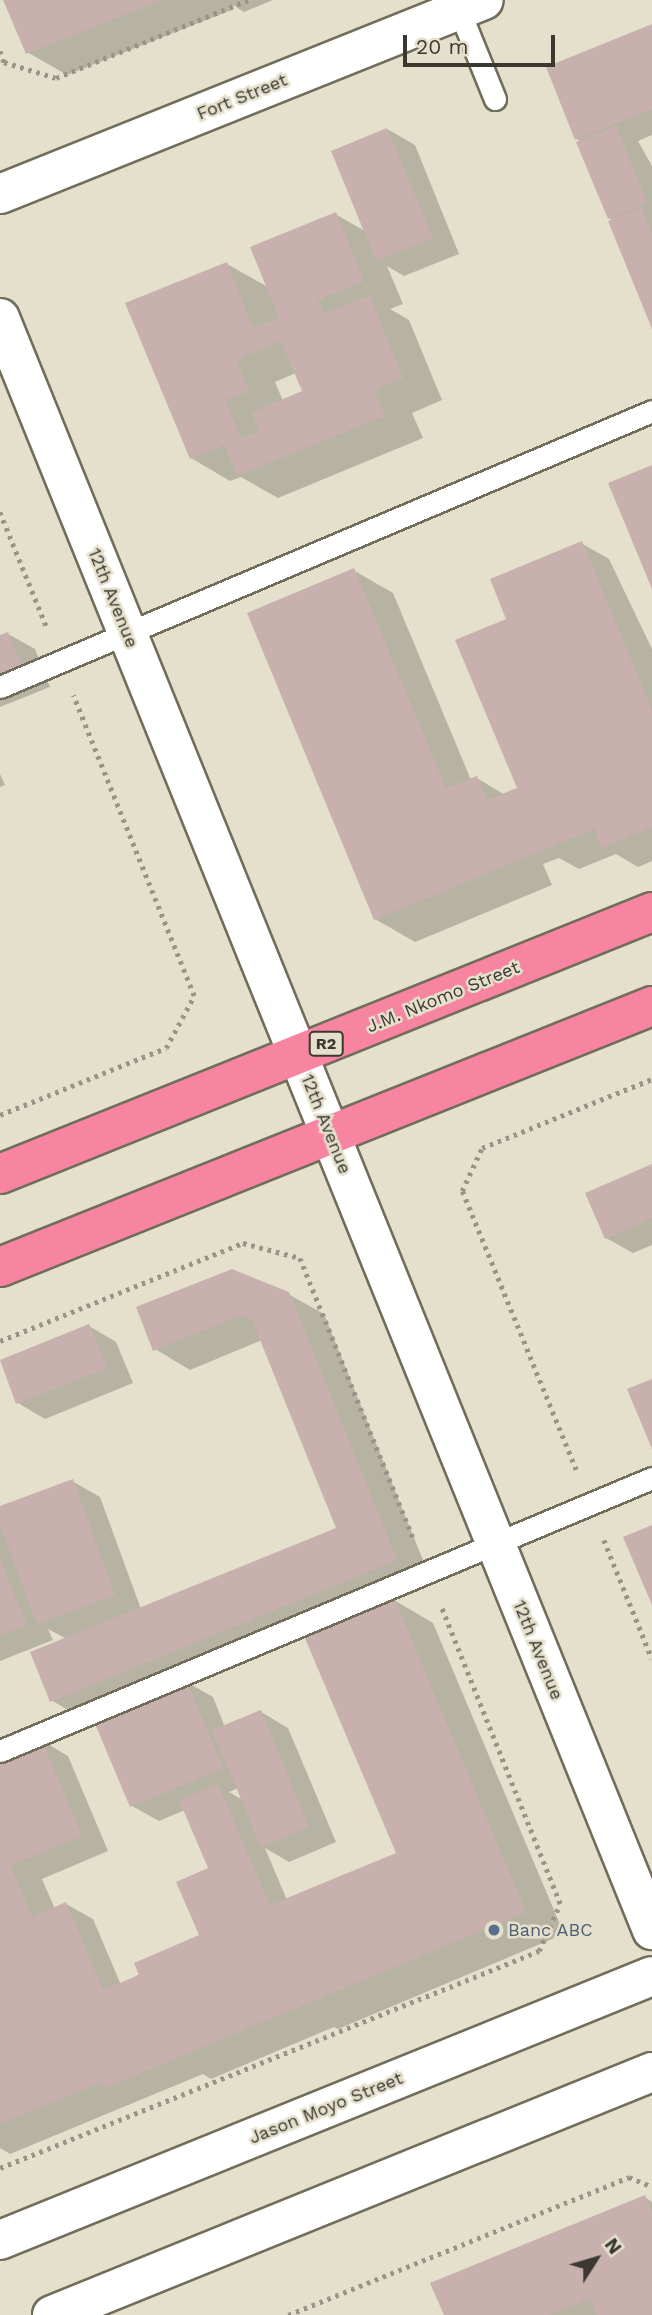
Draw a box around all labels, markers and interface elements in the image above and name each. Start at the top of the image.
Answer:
scale bar [407,21,559,65]
text: 20 m [416,34,468,59]
street label: Fort Street [194,69,290,125]
street label: 12th Avenue [83,545,143,651]
street label: J.M. Nkomo Street [363,956,523,1038]
road number: R2 [308,1032,344,1056]
street label: 12th Avenue [296,1071,356,1177]
street label: 12th Avenue [508,1597,568,1703]
place label: Banc ABC [508,1919,593,1941]
marker: Banc ABC [486,1922,502,1938]
street label: Jason Moyo Street [246,2067,406,2149]
north arrow [561,2224,631,2294]
text: N [600,2234,627,2259]

